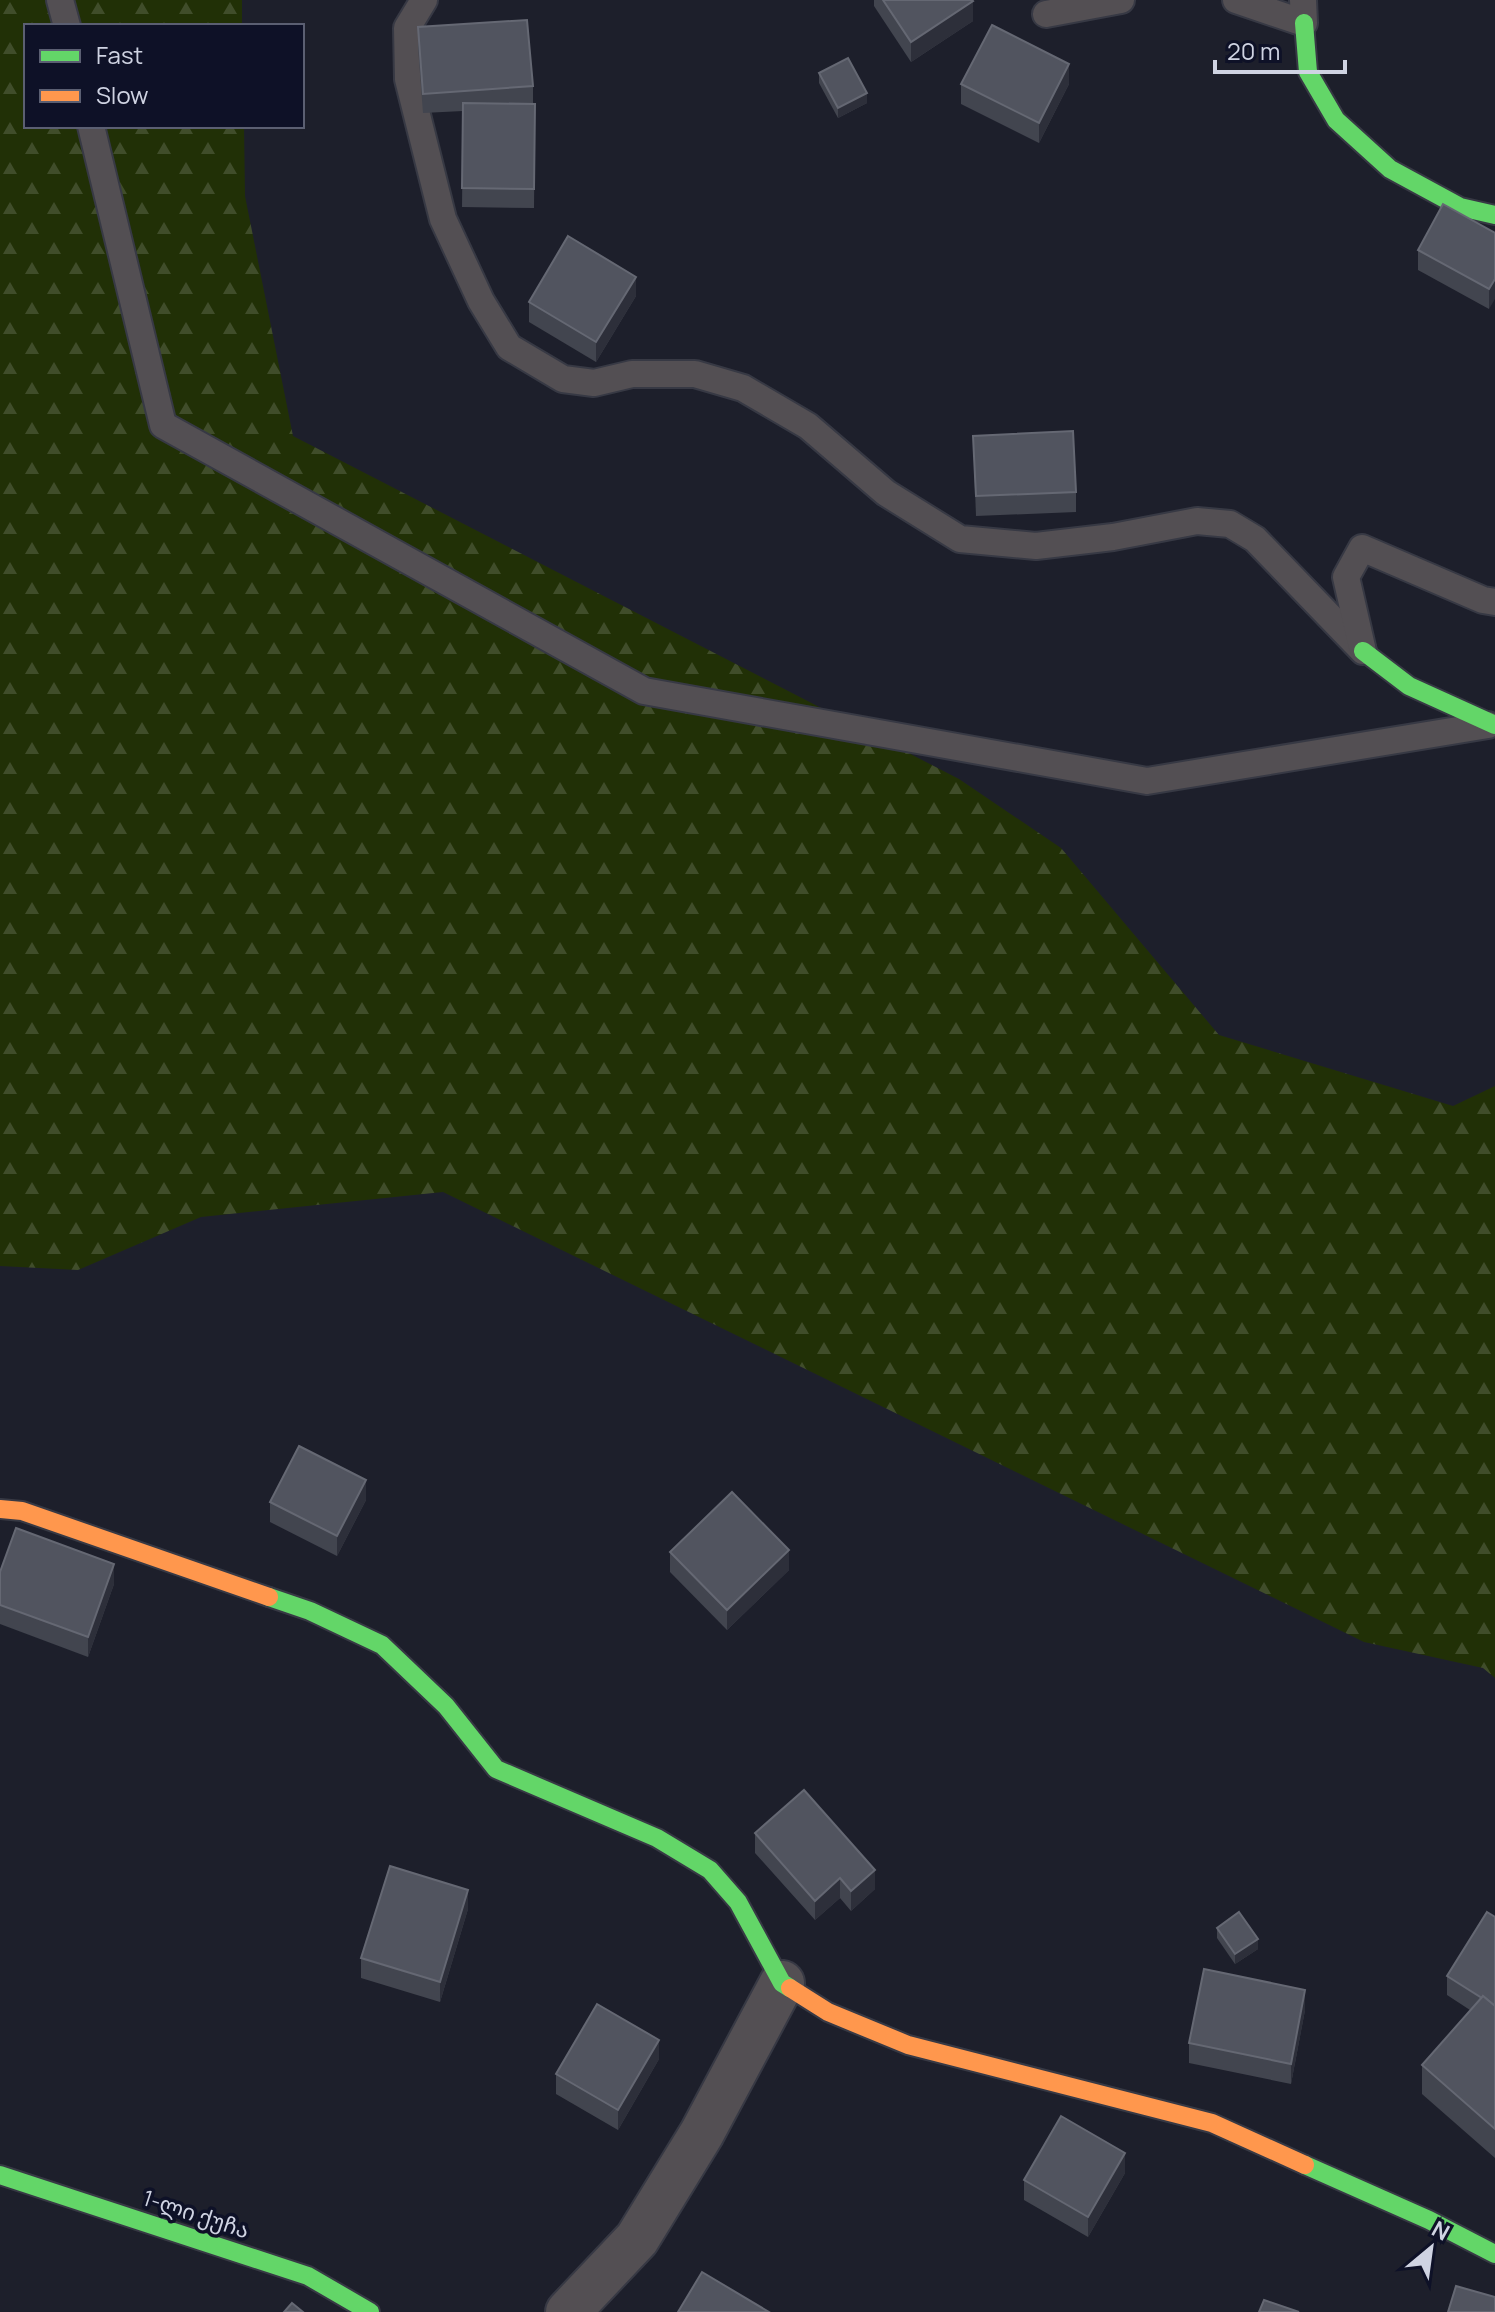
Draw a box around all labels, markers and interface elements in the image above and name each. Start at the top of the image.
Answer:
legend [24,24,304,128]
scale bar [1215,24,1345,74]
text: 20 m [1227,34,1280,67]
text: Fast [96,38,143,71]
text: Slow [96,78,149,111]
street label: 1-ლი ქუჩა [139,2183,253,2245]
north arrow [1391,2208,1471,2288]
text: N [1427,2214,1455,2247]

